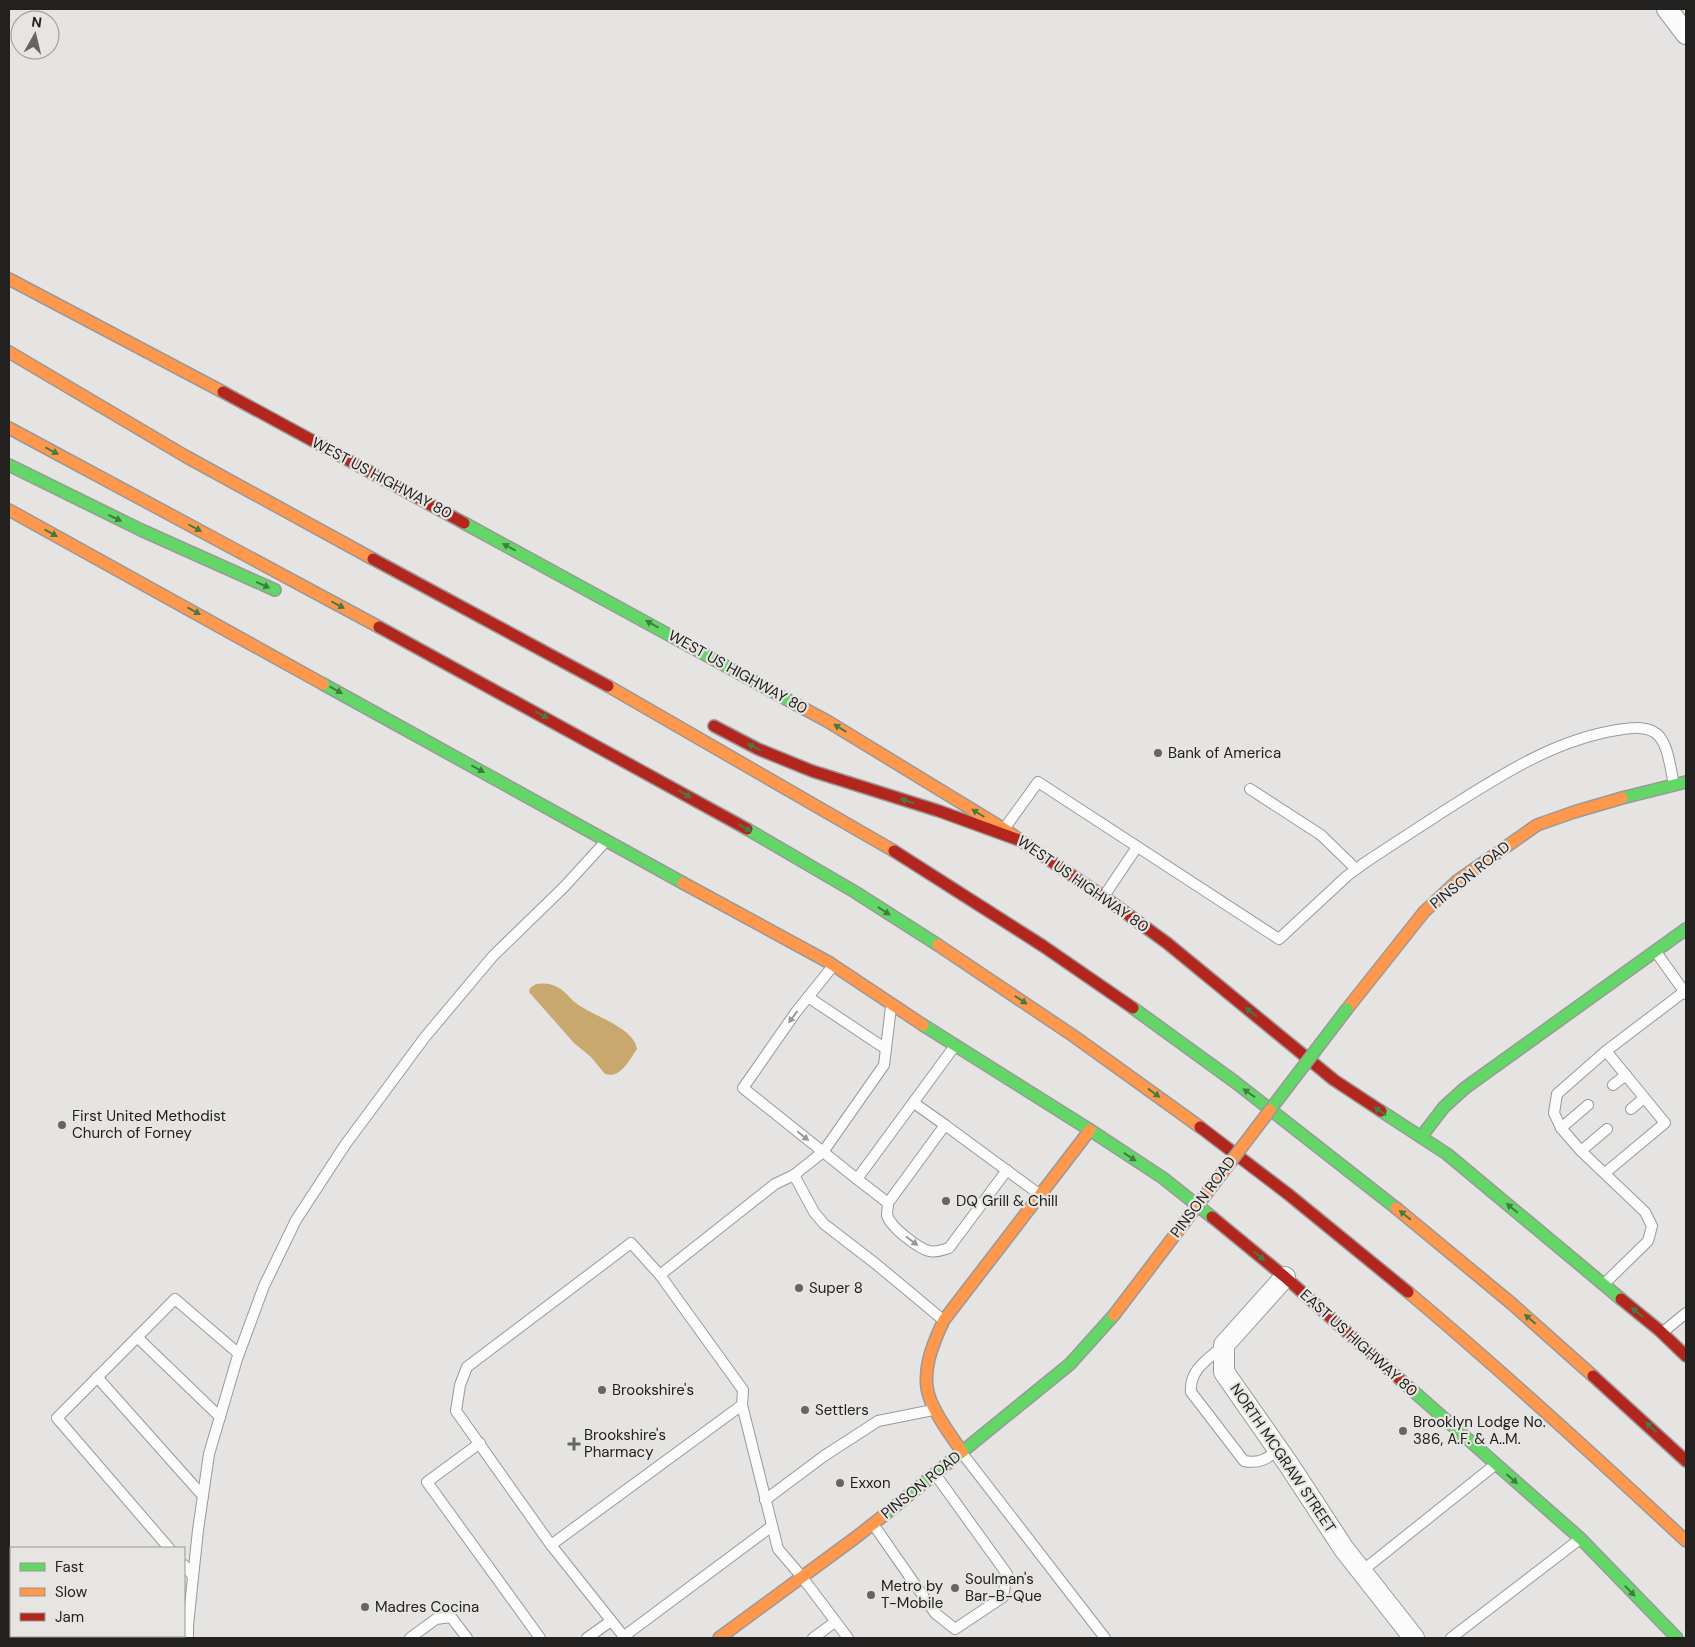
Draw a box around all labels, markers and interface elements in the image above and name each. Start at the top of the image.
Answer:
north arrow [10,10,60,60]
text: N [30,13,43,32]
street label: WEST US HIGHWAY 80 [308,433,456,523]
one-way arrow [44,447,59,455]
one-way arrow [108,514,122,522]
one-way arrow [188,524,202,532]
one-way arrow [44,529,59,537]
one-way arrow [502,542,515,551]
one-way arrow [256,581,270,589]
one-way arrow [331,601,345,609]
one-way arrow [187,607,201,616]
one-way arrow [644,620,659,628]
street label: WEST US HIGHWAY 80 [665,625,811,719]
one-way arrow [329,686,343,694]
one-way arrow [536,711,549,720]
one-way arrow [833,724,846,733]
one-way arrow [746,743,761,751]
place label: Bank of America [1168,743,1281,763]
marker: Bank of America [1152,747,1164,759]
one-way arrow [471,765,485,773]
one-way arrow [677,790,692,798]
one-way arrow [899,797,914,804]
one-way arrow [972,809,985,818]
one-way arrow [739,823,752,832]
street label: WEST US HIGHWAY 80 [1013,831,1153,937]
street label: PINSON ROAD [1426,837,1514,913]
one-way arrow [878,907,891,916]
one-way arrow [1014,995,1027,1005]
one-way arrow [1245,1006,1258,1017]
one-way arrow [788,1011,798,1024]
one-way arrow [1147,1088,1160,1099]
one-way arrow [1243,1088,1256,1099]
place label: First United Methodist Church of Forney [72,1106,226,1143]
one-way arrow [1373,1106,1386,1116]
marker: First United Methodist Church of Forney [56,1119,68,1131]
one-way arrow [796,1130,809,1141]
one-way arrow [1124,1152,1137,1161]
street label: PINSON ROAD [1166,1152,1240,1242]
place label: DQ Grill & Chill [956,1191,1058,1211]
marker: DQ Grill & Chill [940,1195,952,1207]
one-way arrow [1505,1203,1518,1214]
one-way arrow [1399,1209,1412,1220]
one-way arrow [905,1236,919,1246]
one-way arrow [1252,1250,1265,1261]
place label: Super 8 [809,1278,863,1298]
marker: Super 8 [793,1282,805,1294]
street label: EAST US HIGHWAY 80 [1296,1285,1422,1401]
one-way arrow [1631,1306,1644,1317]
one-way arrow [1524,1313,1536,1325]
place label: Brookshire's [612,1380,694,1400]
street label: NORTH MCGRAW STREET [1226,1380,1340,1536]
marker: Brookshire's [596,1384,608,1396]
place label: Settlers [815,1400,869,1420]
marker: Settlers [799,1404,811,1416]
place label: Brooklyn Lodge No. 386, A.F. & A..M. [1413,1412,1546,1449]
one-way arrow [1645,1421,1657,1433]
place label: Brookshire's Pharmacy [584,1425,666,1462]
marker: Brooklyn Lodge No. 386, A.F. & A..M. [1397,1425,1409,1437]
marker: Brookshire's Pharmacy [568,1438,580,1450]
street label: PINSON ROAD [877,1447,965,1523]
place label: Exxon [850,1473,891,1493]
one-way arrow [1506,1473,1518,1485]
marker: Exxon [834,1477,846,1489]
legend [10,1547,185,1637]
text: Fast [55,1557,84,1577]
place label: Soulman's Bar-B-Que [965,1569,1042,1606]
place label: Metro by T-Mobile [881,1576,944,1613]
text: Slow [55,1582,88,1602]
marker: Soulman's Bar-B-Que [949,1582,961,1594]
one-way arrow [1624,1584,1636,1596]
marker: Metro by T-Mobile [865,1589,877,1601]
place label: Madres Cocina [375,1597,479,1617]
marker: Madres Cocina [359,1601,371,1613]
text: Jam [55,1607,84,1627]

